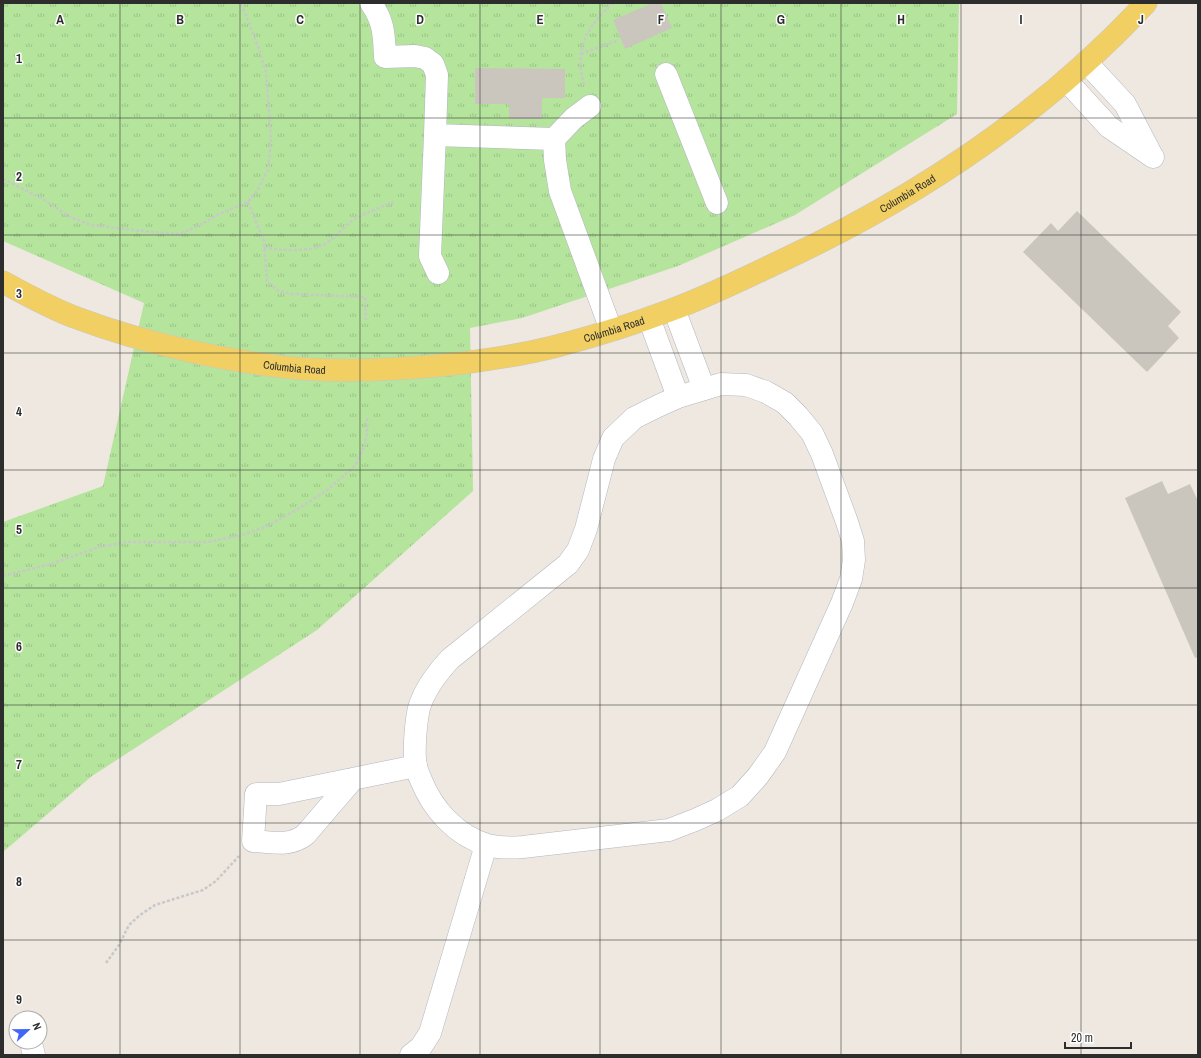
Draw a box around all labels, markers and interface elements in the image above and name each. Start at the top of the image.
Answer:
text: A [56,11,64,28]
text: B [176,11,184,28]
text: C [296,11,304,28]
text: D [416,11,424,28]
text: E [536,11,544,28]
text: F [658,11,665,28]
text: G [777,11,785,28]
text: H [897,11,905,28]
text: I [1020,11,1023,28]
text: J [1138,11,1144,28]
text: 1 [16,50,22,67]
text: 2 [16,168,22,185]
street label: Columbia Road [877,171,938,216]
text: 3 [16,285,22,302]
street label: Columbia Road [582,313,646,345]
street label: Columbia Road [262,357,326,377]
text: 4 [16,403,22,420]
text: 5 [16,521,22,538]
text: 6 [16,638,22,655]
text: 7 [16,756,22,773]
text: 8 [16,873,22,890]
text: 9 [16,991,22,1008]
north arrow [8,1010,48,1050]
text: N [30,1021,45,1032]
scale bar [1065,1024,1131,1050]
text: 20 m [1071,1030,1093,1046]

